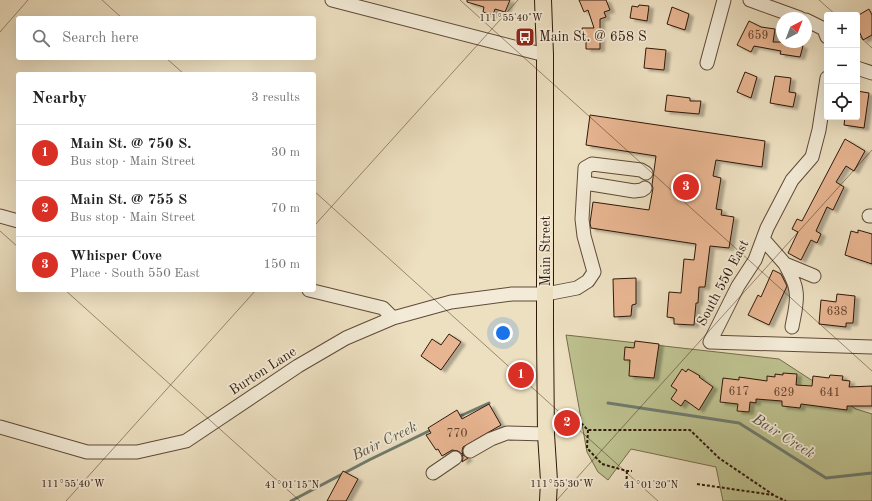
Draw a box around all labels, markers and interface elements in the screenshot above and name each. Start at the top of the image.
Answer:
north arrow [776,12,812,48]
map controls [824,12,860,120]
button: + [824,12,860,48]
text: 111°55'40"W [479,13,543,23]
search box [16,16,316,60]
bus stop icon: Main St. @ 658 S [514,26,536,48]
icon: search [30,27,52,49]
house number: 659 [748,29,768,42]
place label: Main St. @ 658 S [539,30,647,44]
text: Search here [62,31,139,46]
button: − [824,48,860,84]
button: locate [824,84,860,120]
text: Nearby [32,90,87,107]
text: 3 results [251,91,300,104]
text: Main St. @ 750 S. [70,137,191,152]
text: 1 [41,146,49,159]
text: 30 m [271,146,300,159]
text: Bus stop · Main Street [70,155,195,168]
pin: 3 [673,172,699,202]
text: Main St. @ 755 S [70,193,187,208]
text: 2 [41,202,49,215]
text: 70 m [271,202,300,215]
text: Bus stop · Main Street [70,211,195,224]
street label: Main Street [539,215,553,287]
street label: South 550 East [694,238,752,328]
text: Whisper Cove [70,249,162,264]
text: 3 [41,258,49,271]
text: 150 m [263,258,300,271]
text: Place · South 550 East [70,267,200,280]
house number: 638 [827,306,847,318]
your location [493,323,513,343]
street label: Burton Lane [227,344,299,398]
pin: 1 [508,360,534,390]
house number: 617 [729,386,749,398]
house number: 629 [774,387,794,399]
house number: 641 [820,387,840,399]
pin: 2 [554,408,580,438]
water label: Bair Creek [748,412,817,462]
water label: Bair Creek [349,420,420,465]
house number: 770 [447,428,467,440]
text: 111°55'40"W [41,479,105,489]
text: 111°55'30"W [530,479,594,489]
text: 41°01'15"N [265,480,320,490]
text: 41°01'20"N [624,480,679,490]

